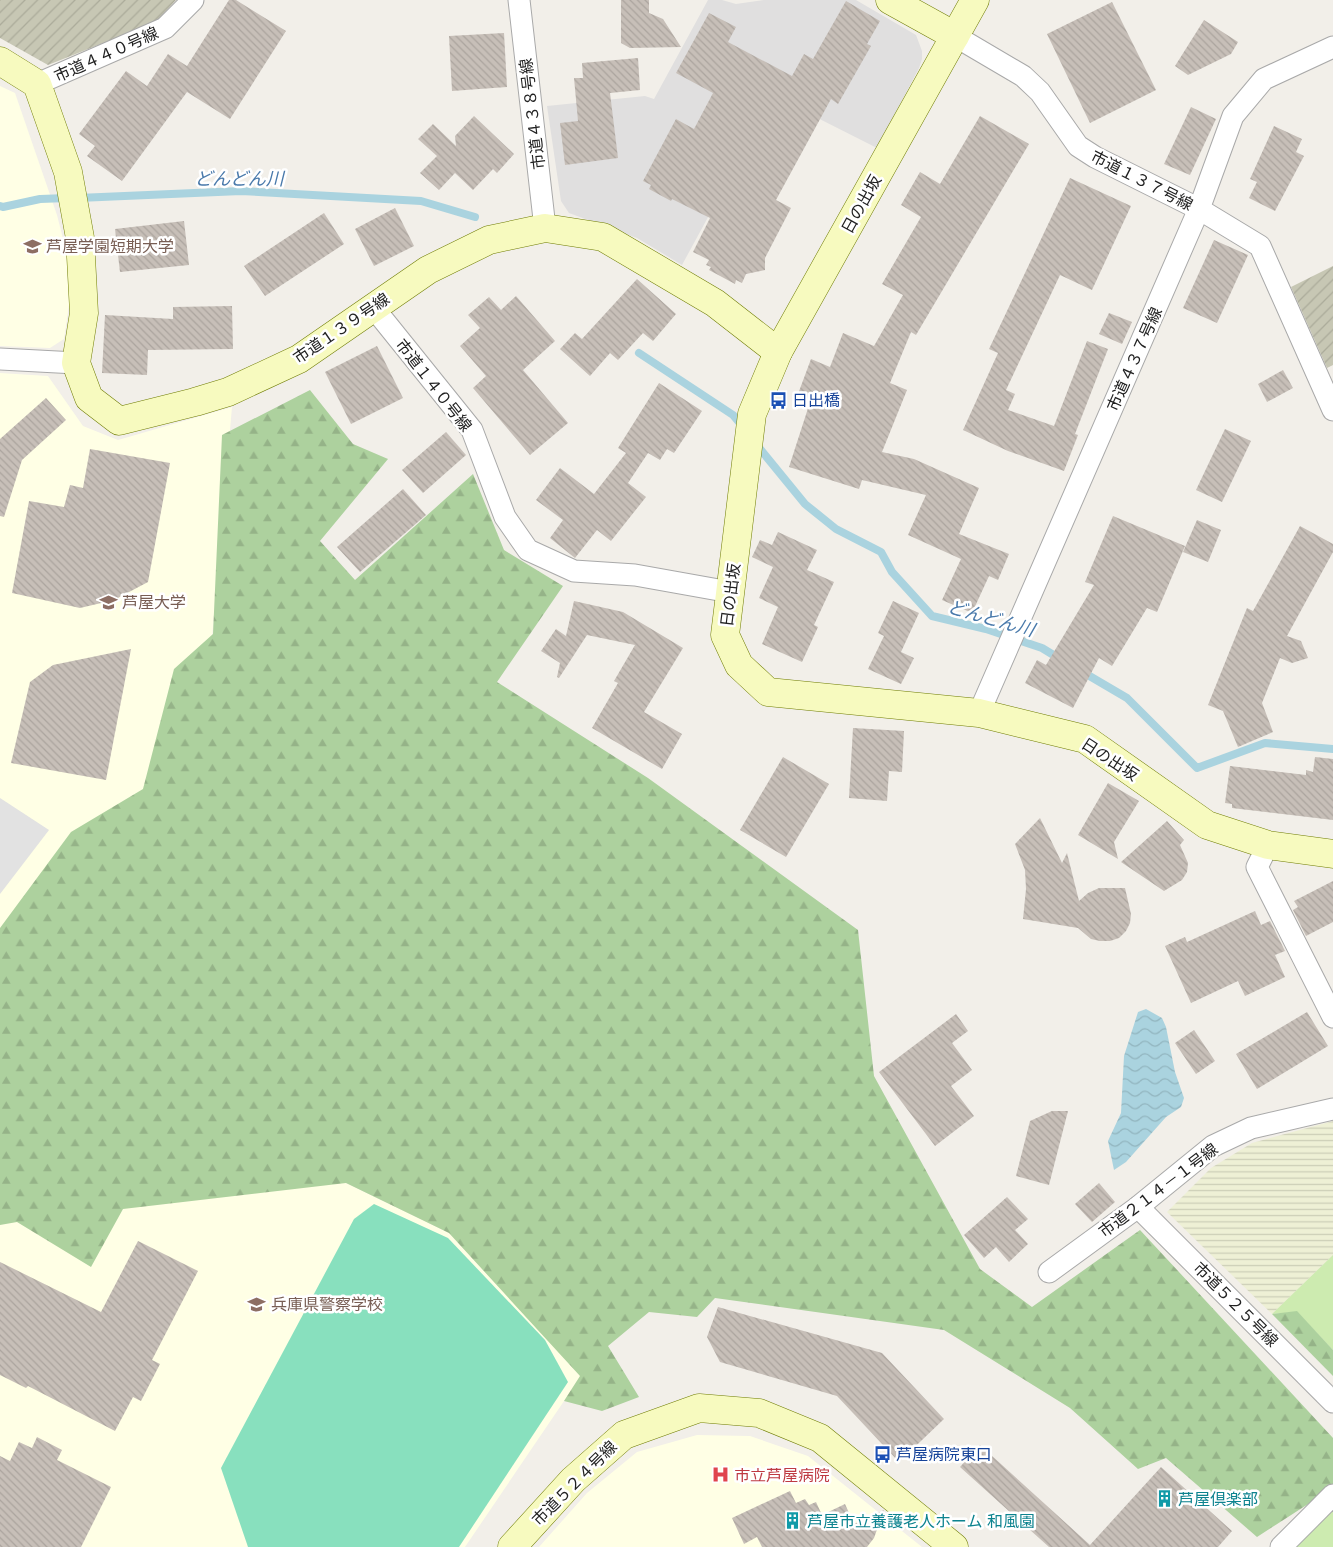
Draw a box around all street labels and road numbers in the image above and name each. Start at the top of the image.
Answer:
street label: 市道４４０号線 [51,22,161,86]
street label: 市道４３８号線 [515,57,549,171]
street label: 市道１３７号線 [1088,146,1196,214]
street label: 日の出坂 [837,171,885,237]
street label: 市道１３９号線 [289,288,393,368]
street label: 市道４３７号線 [1102,304,1166,414]
street label: 市道１４０号線 [392,335,476,435]
street label: 日の出坂 [716,562,744,628]
street label: 日の出坂 [1078,733,1142,785]
street label: 市道２１４－１号線 [1094,1139,1222,1241]
street label: 市道５２５号線 [1189,1257,1283,1351]
street label: 市道５２４号線 [527,1436,621,1530]

